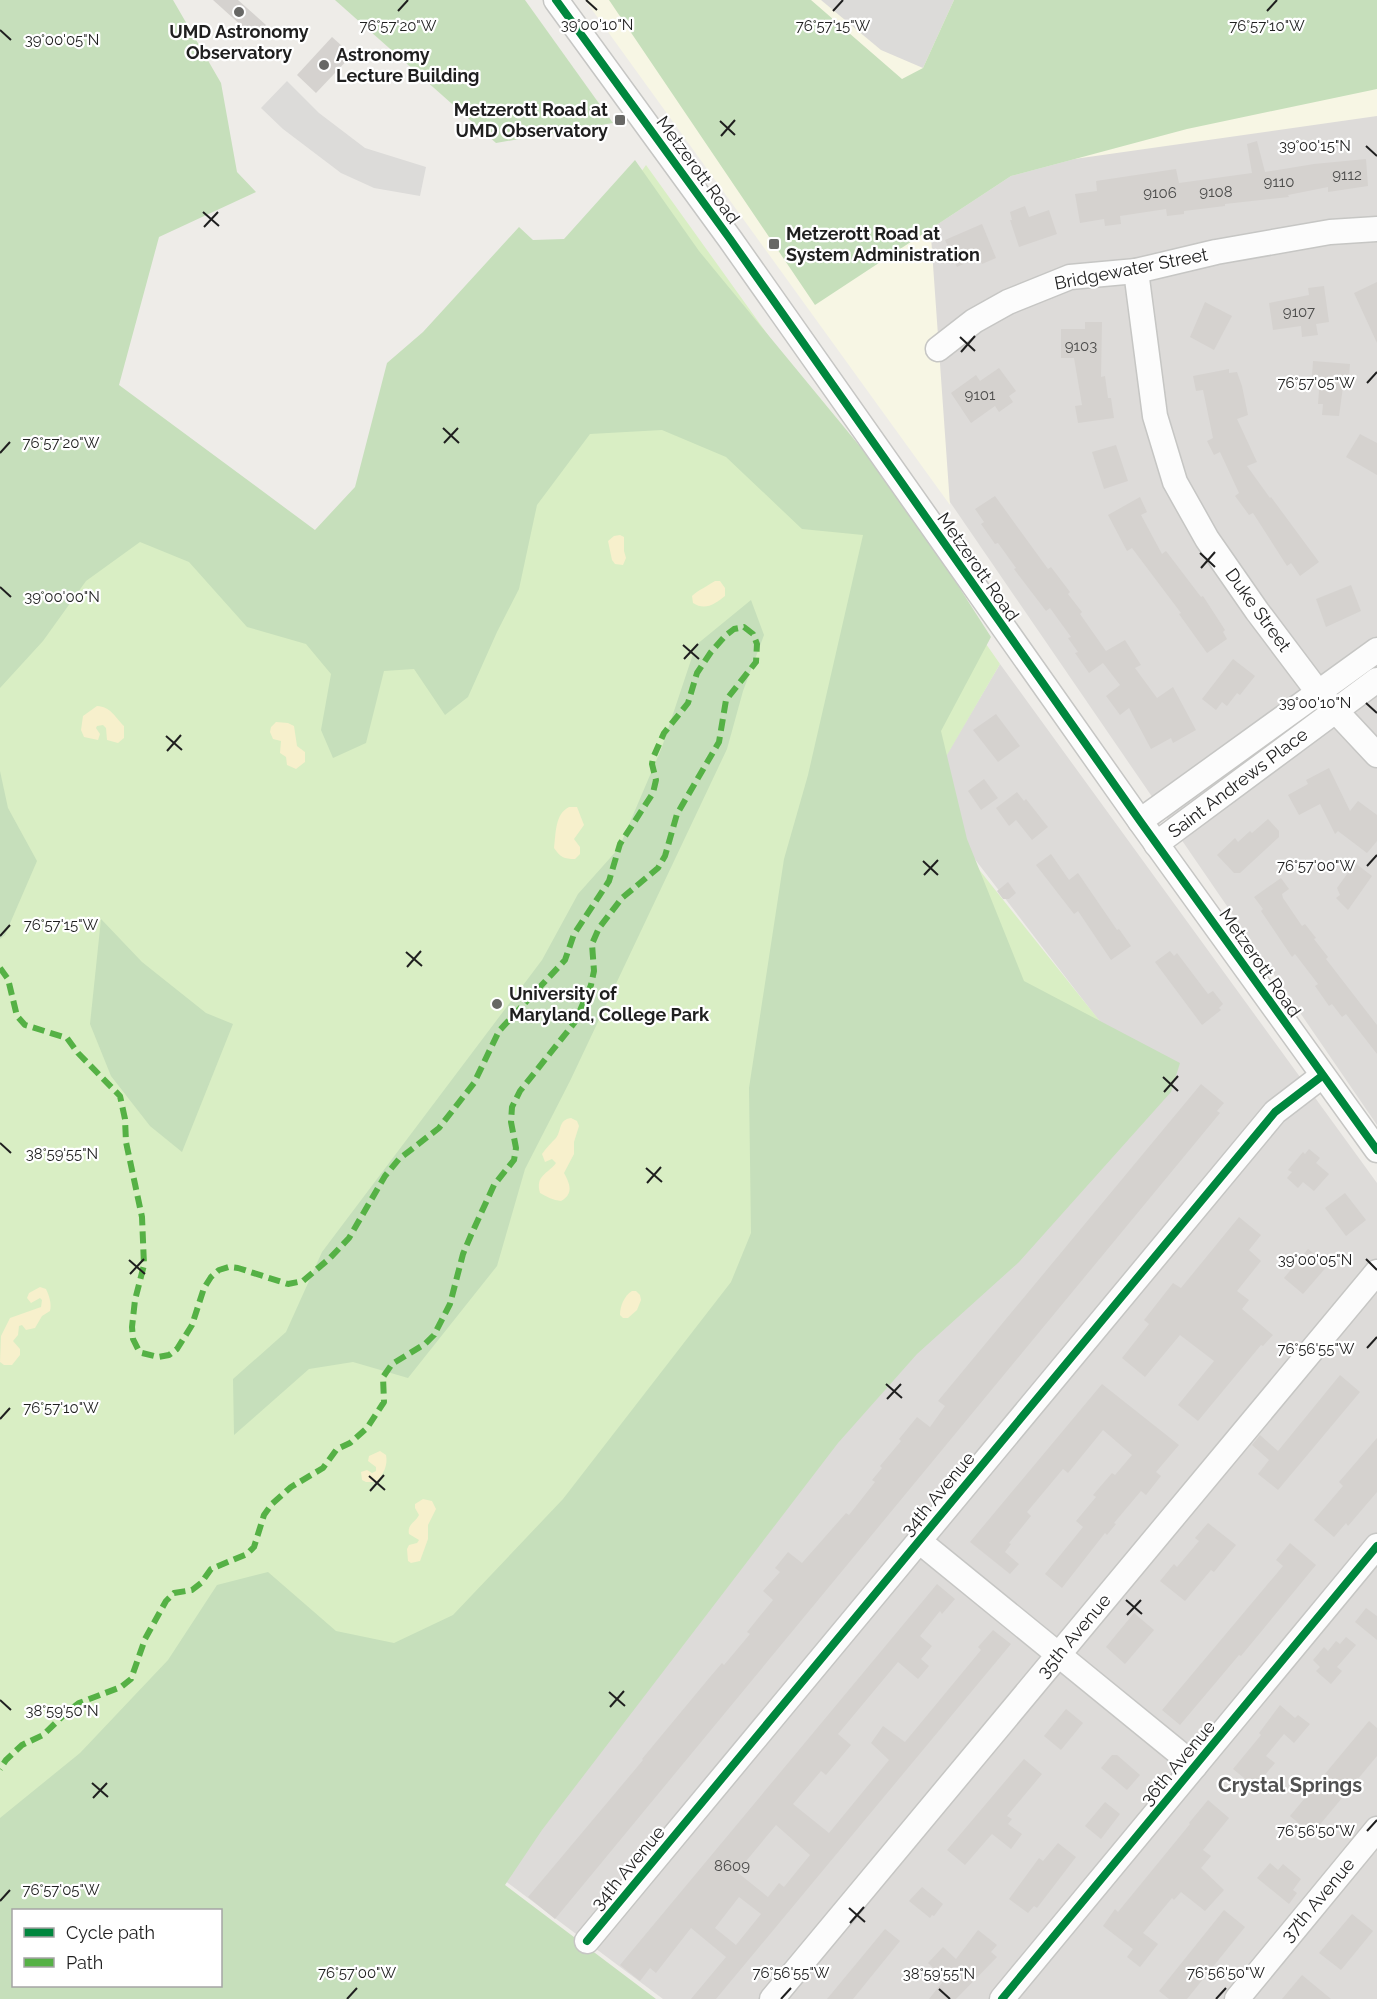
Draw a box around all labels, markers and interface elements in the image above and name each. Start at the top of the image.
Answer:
marker: UMD Astronomy Observatory [232,5,246,19]
text: 39°00'10"N [561,16,633,34]
text: 76°57'20"W [360,17,437,35]
text: 76°57'15"W [796,17,871,35]
text: 76°57'10"W [1229,17,1305,35]
place label: UMD Astronomy Observatory [169,21,309,63]
text: 39°00'05"N [25,31,99,49]
place label: Astronomy Lecture Building [336,44,479,86]
marker: Astronomy Lecture Building [317,58,331,72]
place label: Metzerott Road at UMD Observatory [454,99,608,141]
street label: Metzerott Road [652,112,744,228]
marker: Metzerott Road at UMD Observatory [613,113,627,127]
text: 39°00'15"N [1279,137,1351,155]
house number: 9112 [1332,166,1362,184]
house number: 9110 [1264,173,1294,191]
house number: 9108 [1199,183,1233,201]
house number: 9106 [1143,184,1177,202]
place label: Metzerott Road at System Administration [786,223,980,265]
marker: Metzerott Road at System Administration [767,237,781,251]
street label: Bridgewater Street [1052,243,1209,294]
house number: 9107 [1283,303,1315,321]
house number: 9103 [1065,337,1097,355]
text: 76°57'05"W [1277,374,1355,392]
house number: 9101 [965,386,996,404]
text: 76°57'20"W [23,434,100,452]
street label: Metzerott Road [933,508,1024,625]
street label: Duke Street [1221,564,1296,655]
text: 39°00'00"N [24,588,100,606]
text: 39°00'10"N [1279,694,1351,712]
street label: Saint Andrews Place [1164,723,1312,842]
text: 76°57'00"W [1277,857,1355,875]
street label: Metzerott Road [1215,904,1306,1021]
text: 76°57'15"W [24,916,99,934]
place label: University of Maryland, College Park [509,983,710,1025]
marker: University of Maryland, College Park [490,997,504,1011]
text: 38°59'55"N [26,1145,98,1163]
text: 39°00'05"N [1278,1251,1352,1269]
text: 76°56'55"W [1277,1340,1355,1358]
text: 76°57'10"W [23,1399,99,1417]
street label: 34th Avenue [896,1447,979,1540]
street label: 35th Avenue [1032,1589,1115,1682]
text: 38°59'50"N [25,1702,99,1720]
street label: 36th Avenue [1136,1716,1219,1809]
district label: Crystal Springs [1218,1773,1362,1797]
street label: 34th Avenue [586,1821,669,1914]
text: 76°56'50"W [1277,1822,1355,1840]
street label: 37th Avenue [1277,1853,1359,1946]
house number: 8609 [714,1857,750,1875]
text: 76°57'05"W [22,1881,100,1899]
legend [12,1909,222,1987]
text: Cycle path [66,1922,155,1943]
text: Path [66,1952,103,1973]
text: 76°57'00"W [318,1964,396,1982]
text: 76°56'55"W [752,1964,830,1982]
text: 76°56'50"W [1187,1964,1265,1982]
text: 38°59'55"N [903,1965,975,1983]

